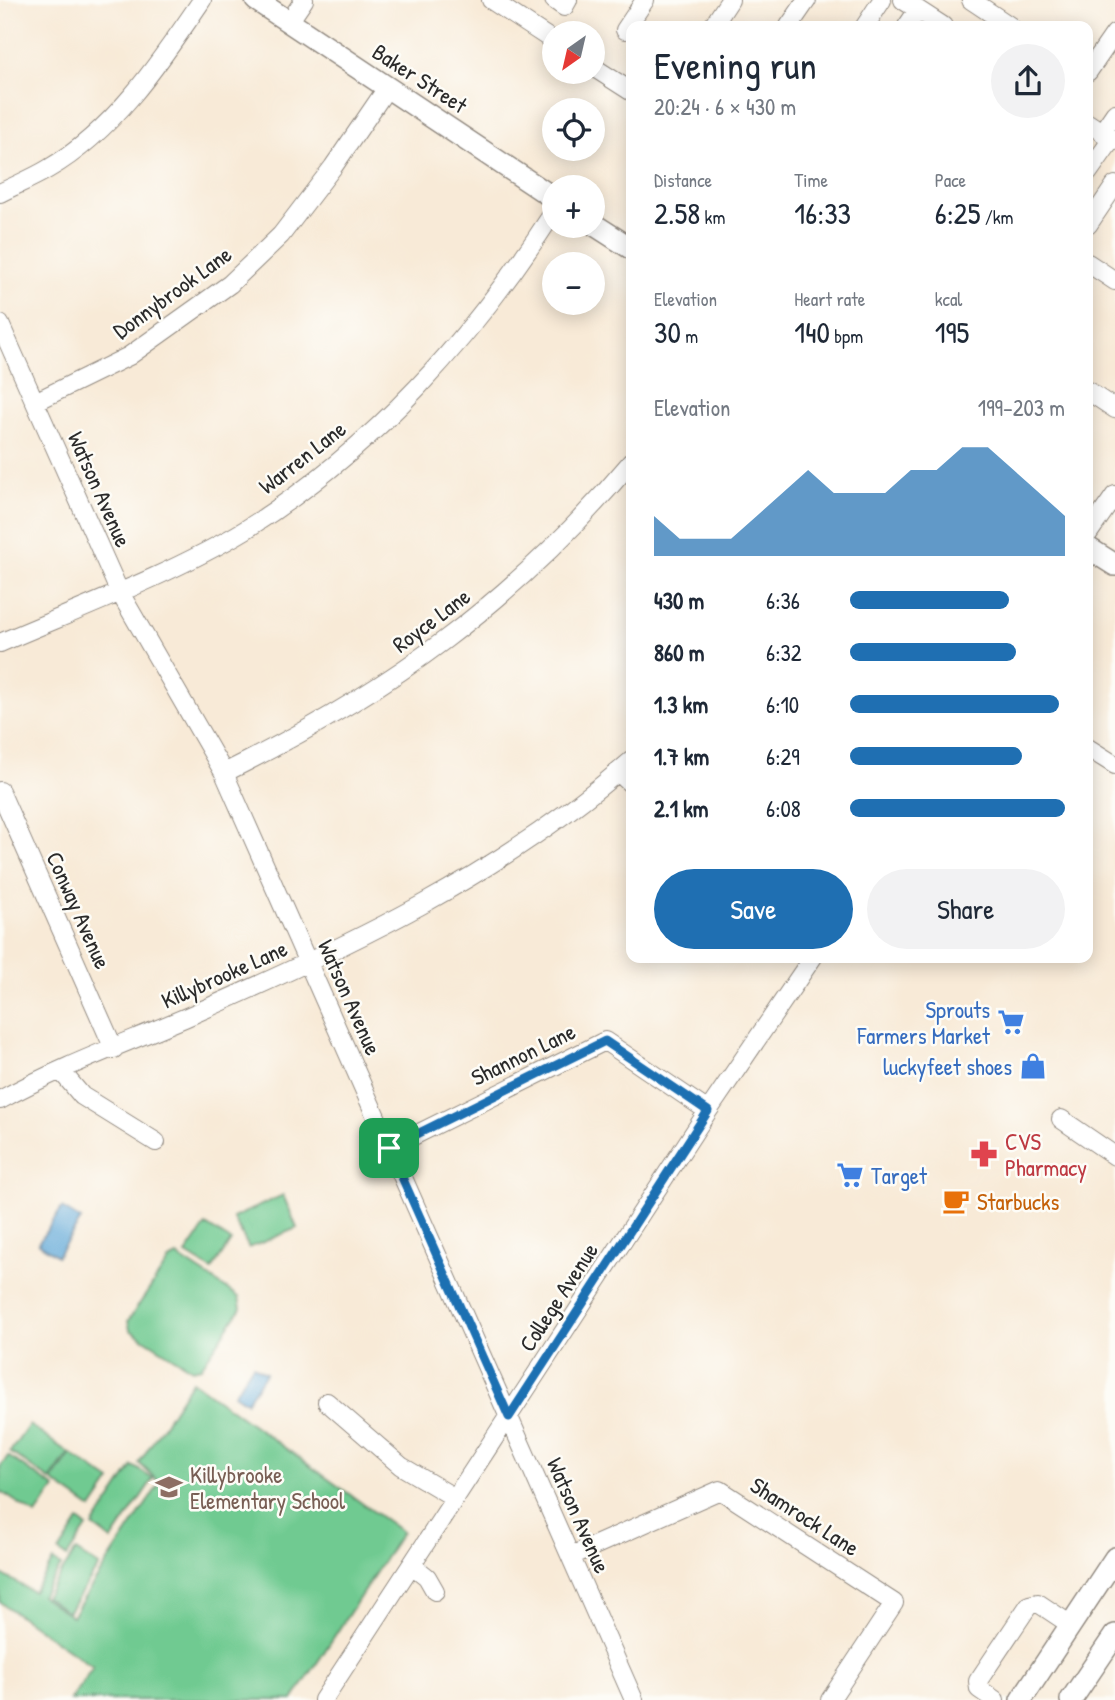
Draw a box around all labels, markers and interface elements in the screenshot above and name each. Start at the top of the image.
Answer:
north arrow [542,21,606,84]
map controls [542,21,605,315]
street label: Baker Street [367,36,474,121]
text: Evening run [654,39,817,91]
button: share [991,44,1065,118]
text: 20:24 · 6 × 430 m [654,91,796,122]
button: locate [542,98,605,161]
text: Distance [654,167,712,193]
text: Time [794,167,828,193]
text: Pace [935,167,966,193]
button: + [542,175,605,238]
text: 2.58 [654,193,700,233]
text: 16:33 [794,193,851,233]
text: 6:25 [935,193,980,233]
text: km [700,204,725,230]
text: /km [980,204,1014,230]
street label: Donnybrook Lane [106,238,238,346]
button: − [542,252,605,315]
text: Elevation [654,286,717,312]
text: Heart rate [794,286,865,312]
text: kcal [935,286,962,312]
text: 30 [654,312,681,352]
text: 140 [794,312,830,352]
text: 195 [935,312,969,352]
text: m [681,323,698,349]
text: bpm [830,323,863,349]
text: Elevation [654,392,730,423]
text: 199–203 m [978,392,1065,423]
street label: Warren Lane [252,413,352,501]
street label: Watson Avenue [61,426,139,552]
street label: Royce Lane [386,581,476,659]
text: 430 m [654,585,704,616]
text: 6:36 [766,585,800,616]
text: 860 m [654,637,704,668]
text: 6:32 [766,637,802,668]
text: 1.3 km [654,689,708,720]
text: 6:10 [766,689,799,720]
text: 1.7 km [654,741,709,772]
text: 6:29 [766,741,800,772]
text: 2.1 km [654,793,709,824]
text: 6:08 [766,793,801,824]
street label: Conway Avenue [39,846,119,974]
button: Save [654,869,853,949]
button: Share [867,869,1065,949]
street label: Killybrooke Lane [156,932,292,1016]
street label: Watson Avenue [311,934,389,1060]
place label: Sprouts Farmers Market [857,994,991,1051]
supermarket icon: Sprouts Farmers Market [996,1007,1026,1037]
street label: Shannon Lane [466,1015,580,1093]
place label: luckyfeet shoes [883,1051,1012,1082]
shop icon: luckyfeet shoes [1018,1051,1048,1081]
pin [359,1118,419,1178]
place label: CVS Pharmacy [1005,1126,1087,1183]
icon: arrive [370,1129,408,1167]
pharmacy icon: CVS Pharmacy [969,1139,999,1169]
supermarket icon: Target [835,1160,865,1190]
place label: Target [871,1160,928,1191]
cafe icon: Starbucks [941,1186,971,1216]
place label: Starbucks [977,1186,1059,1217]
street label: College Avenue [511,1237,605,1357]
street label: Watson Avenue [540,1452,618,1578]
place label: Killybrooke Elementary School [190,1459,346,1516]
street label: Shamrock Lane [745,1469,865,1563]
school or university icon: Killybrooke Elementary School [154,1472,184,1502]

